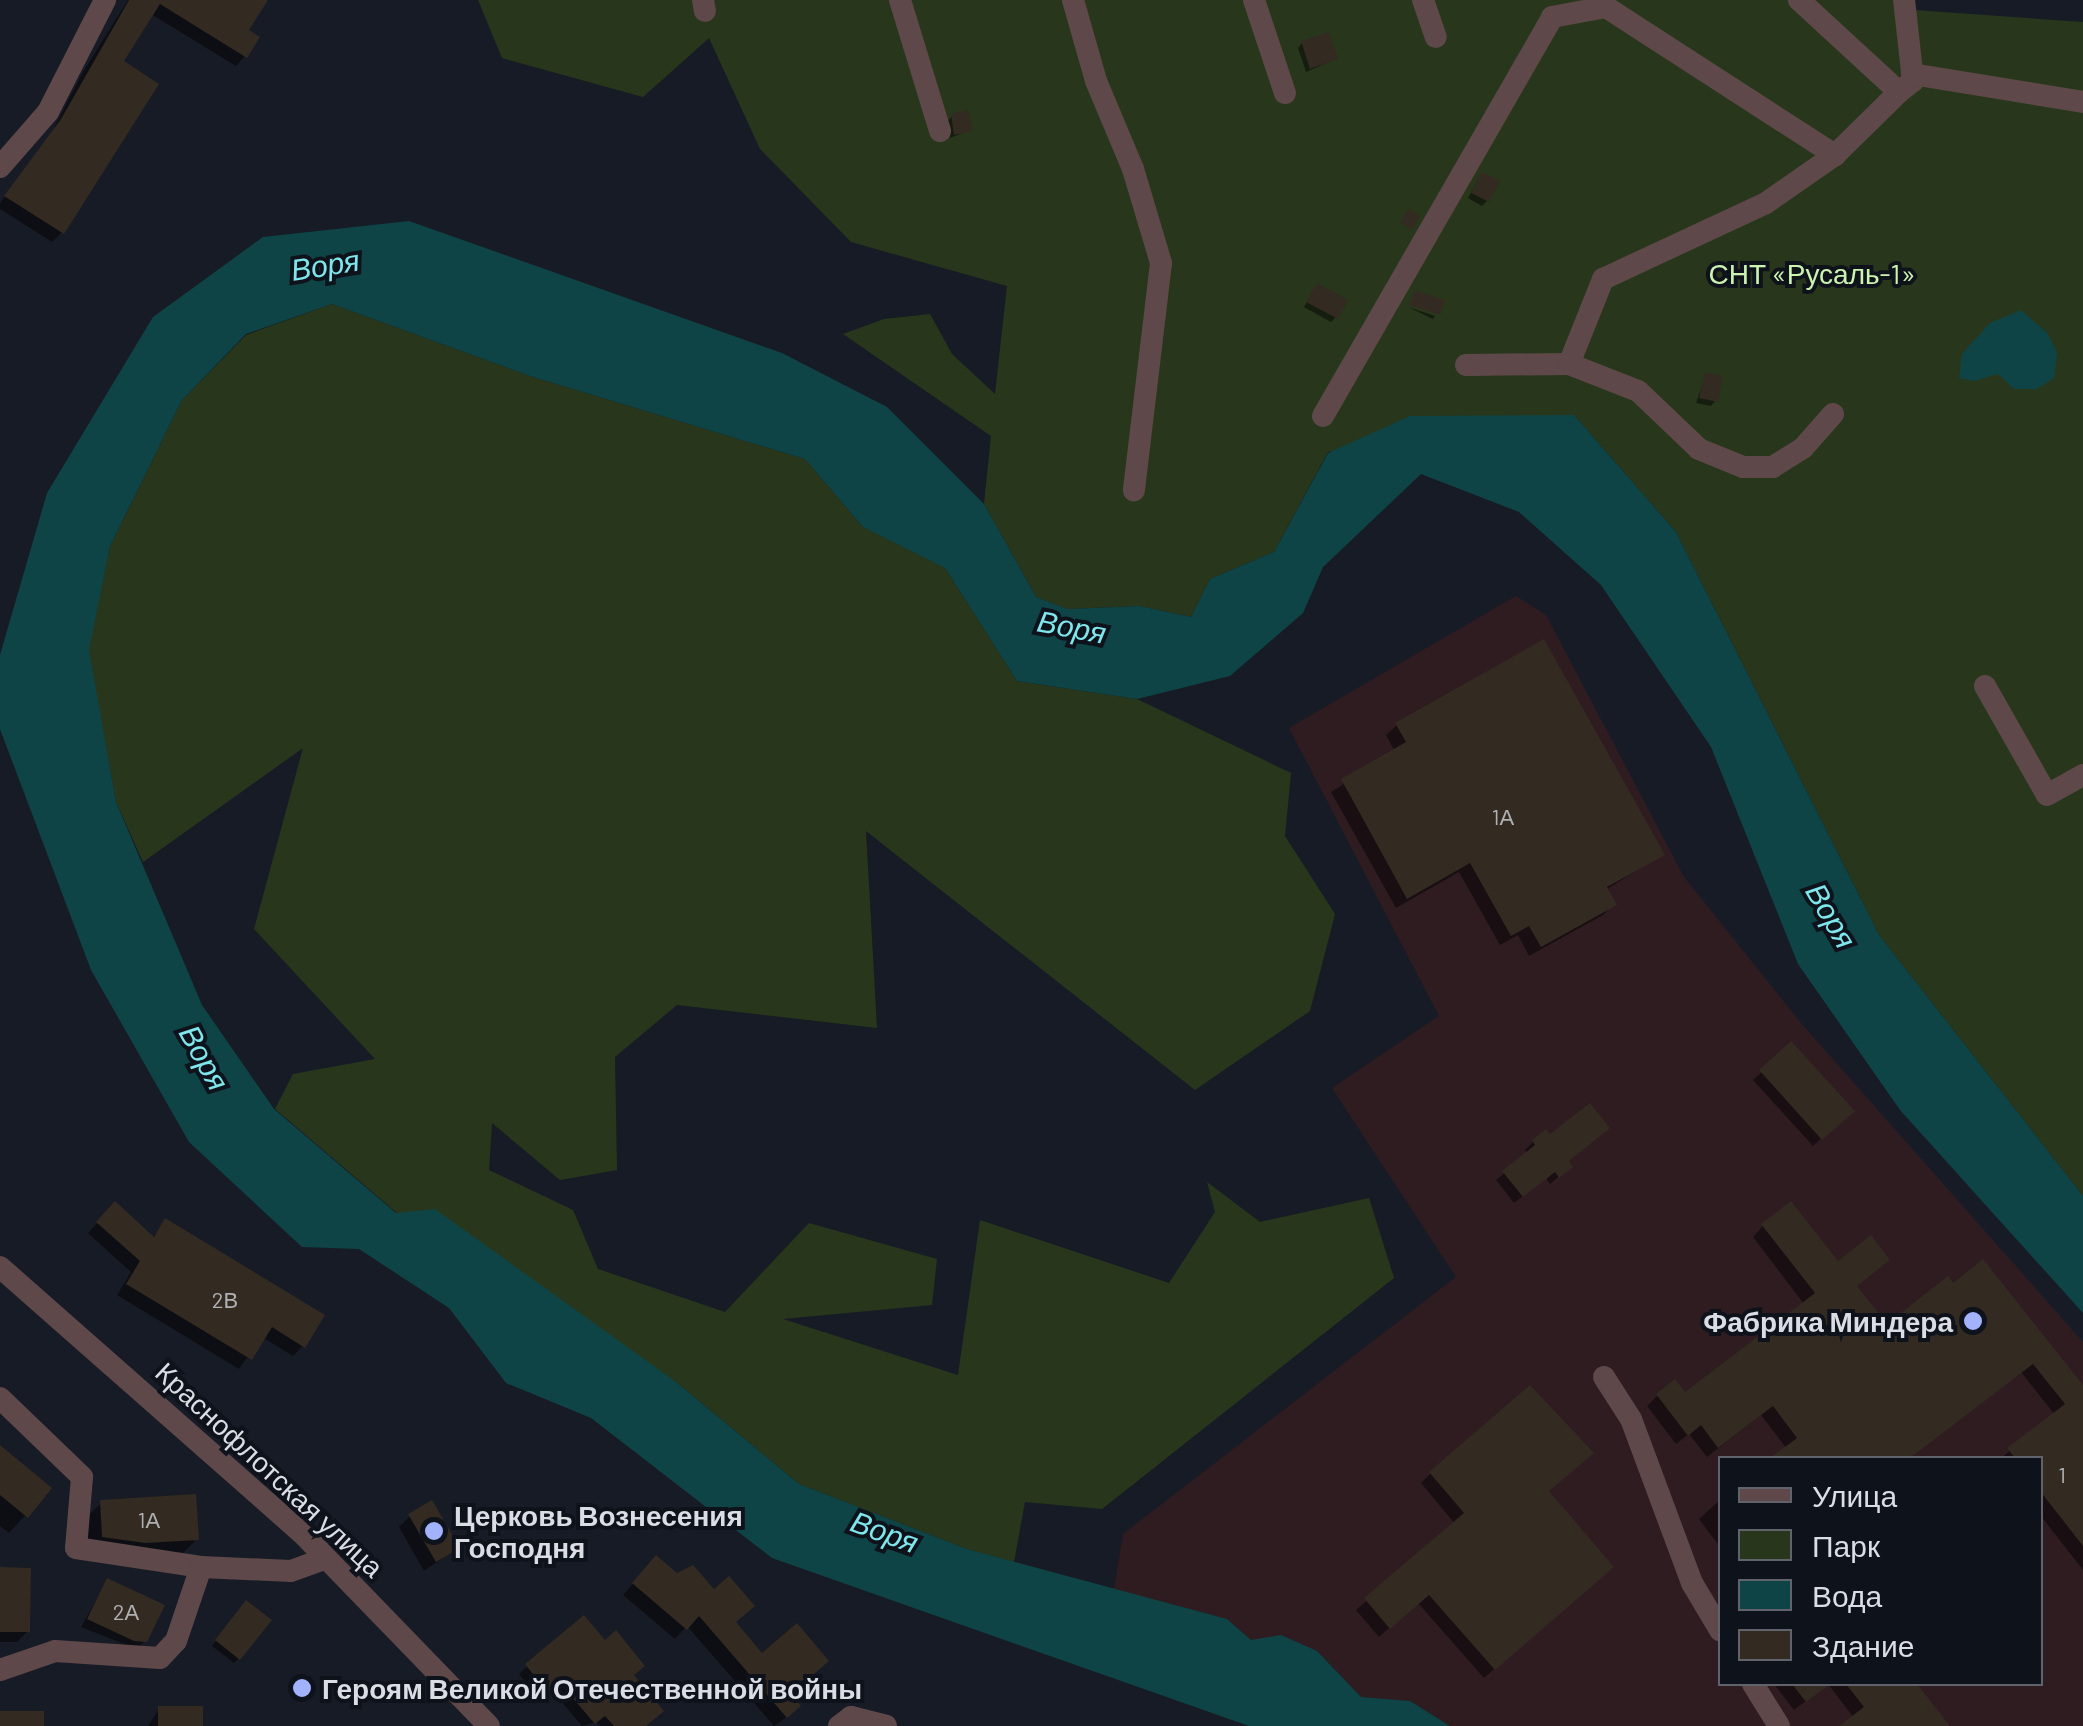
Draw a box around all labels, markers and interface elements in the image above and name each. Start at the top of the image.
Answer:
water label: Воря [288,241,362,287]
park label: СНТ «Русаль-1» [1708,256,1916,290]
water label: Воря [1035,602,1109,650]
house number: 1А [1492,804,1514,830]
water label: Воря [1799,876,1865,954]
water label: Воря [173,1018,237,1096]
house number: 2В [212,1287,238,1313]
place label: Фабрика Миндера [1703,1304,1953,1338]
marker: Фабрика Миндера [1962,1310,1984,1332]
street label: Краснофлотская улица [149,1355,391,1583]
legend [1718,1456,2043,1686]
house number: 1 [2058,1462,2066,1488]
text: Улица [1812,1477,1897,1513]
place label: Церковь Вознесения Господня [454,1498,743,1564]
water label: Воря [846,1502,924,1560]
house number: 1А [138,1507,160,1533]
marker: Церковь Вознесения Господня [423,1520,445,1542]
text: Парк [1812,1527,1880,1563]
text: Вода [1812,1577,1882,1613]
house number: 2А [113,1599,139,1625]
text: Здание [1812,1627,1914,1663]
place label: Героям Великой Отечественной войны [322,1671,862,1705]
marker: Героям Великой Отечественной войны [291,1677,313,1699]

